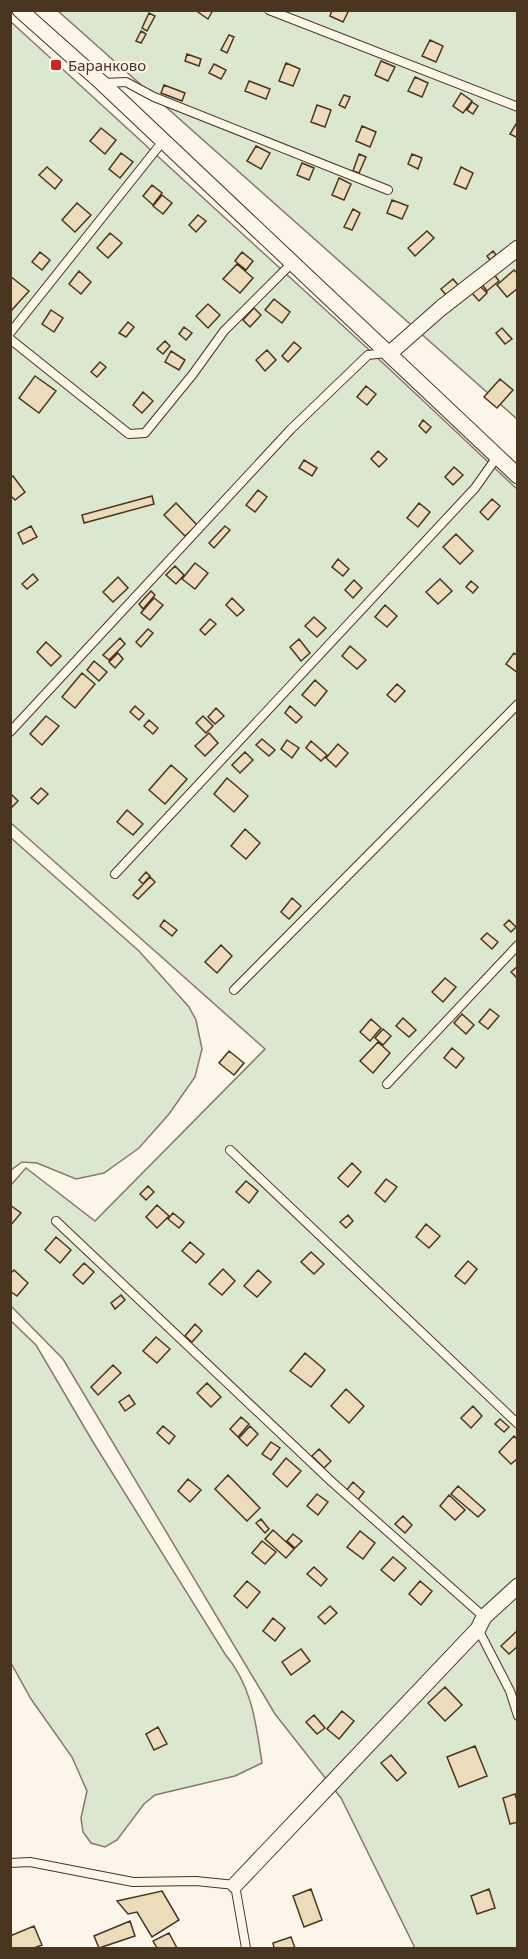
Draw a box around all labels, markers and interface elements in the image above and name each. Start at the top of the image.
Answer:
place label: Баранково [68,55,146,75]
marker: Баранково [49,58,63,72]

